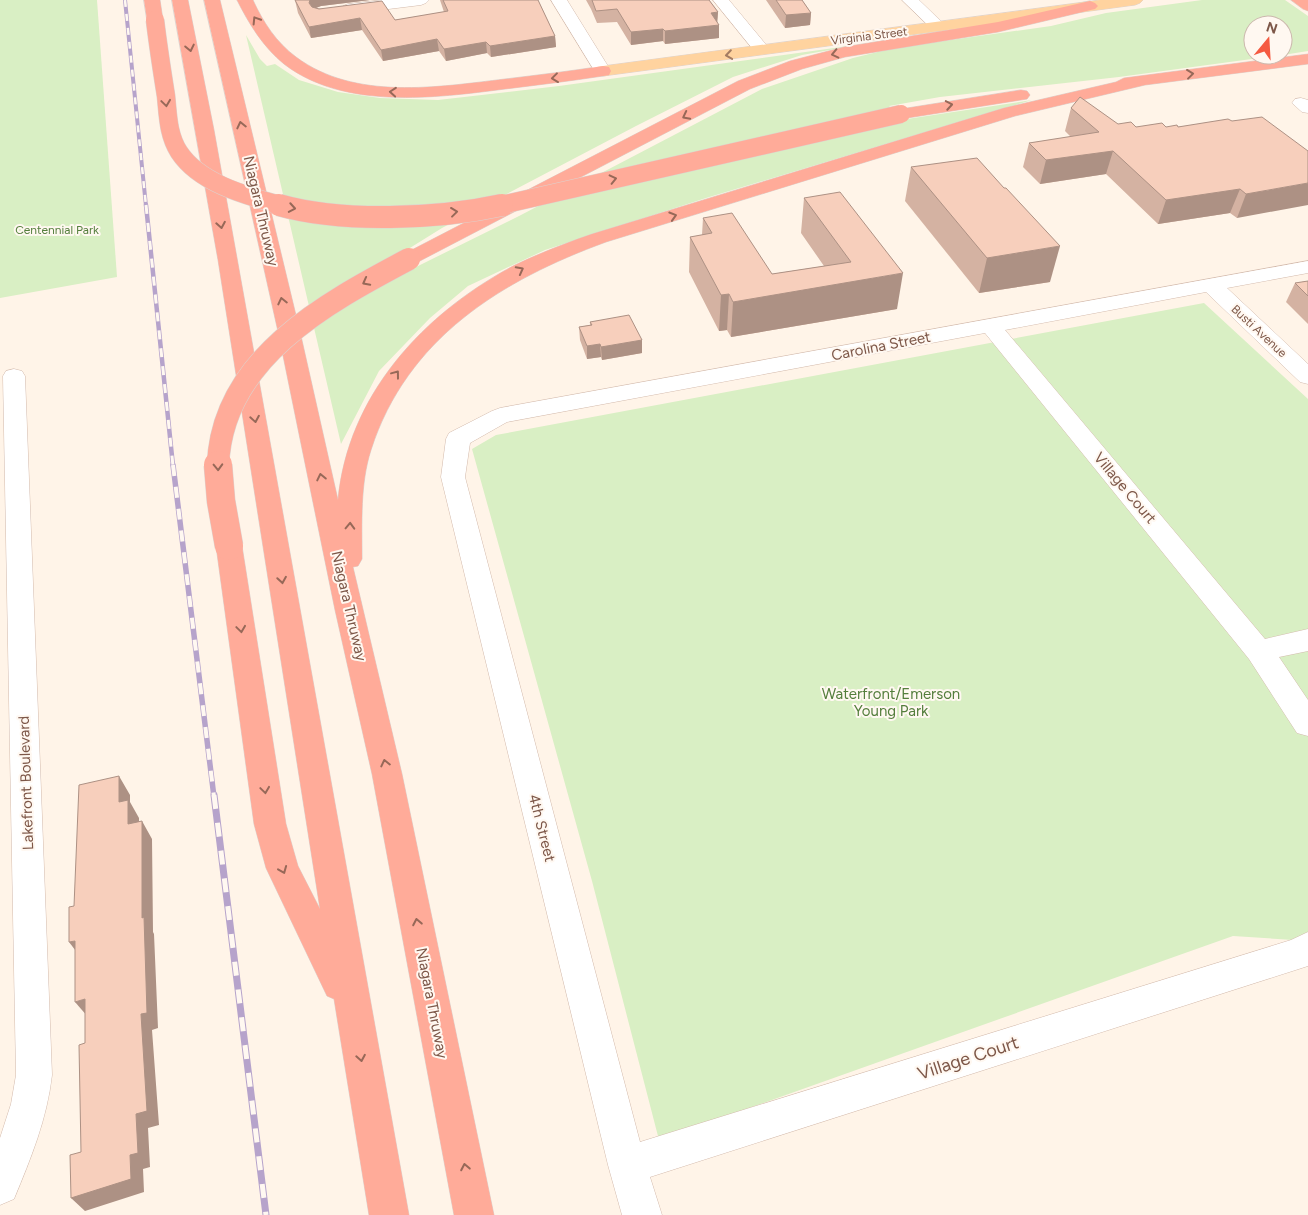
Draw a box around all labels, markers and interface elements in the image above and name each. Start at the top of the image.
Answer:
north arrow [1243,15,1293,65]
one-way arrow [252,17,262,26]
text: N [1264,18,1280,38]
street label: Virginia Street [830,24,909,48]
one-way arrow [184,43,195,52]
one-way arrow [831,48,840,59]
one-way arrow [725,49,733,59]
one-way arrow [1187,69,1195,80]
one-way arrow [551,72,559,82]
one-way arrow [389,87,397,98]
one-way arrow [160,99,171,107]
one-way arrow [945,101,954,111]
one-way arrow [682,110,691,120]
one-way arrow [236,121,247,130]
street label: Niagara Thruway [240,154,282,268]
one-way arrow [609,174,618,185]
one-way arrow [288,203,297,213]
one-way arrow [450,207,458,218]
one-way arrow [668,211,677,221]
one-way arrow [216,220,226,229]
park label: Centennial Park [15,223,99,237]
one-way arrow [515,266,524,276]
one-way arrow [362,276,371,286]
one-way arrow [277,296,288,305]
street label: Busti Avenue [1228,302,1290,360]
street label: Carolina Street [830,327,932,364]
one-way arrow [391,371,399,380]
one-way arrow [250,415,260,424]
street label: Village Court [1090,449,1160,528]
one-way arrow [213,464,224,472]
one-way arrow [316,472,327,481]
one-way arrow [345,522,355,530]
street label: Niagara Thruway [328,549,370,663]
one-way arrow [276,575,286,584]
one-way arrow [235,625,246,633]
park label: Waterfront/Emerson Young Park [822,685,960,720]
street label: Lakefront Boulevard [15,715,37,851]
one-way arrow [380,758,391,767]
one-way arrow [259,786,270,794]
street label: 4th Street [525,792,559,864]
one-way arrow [277,865,288,874]
one-way arrow [412,918,422,926]
street label: Niagara Thruway [412,946,452,1060]
street label: Village Court [915,1031,1021,1085]
one-way arrow [355,1054,365,1062]
one-way arrow [460,1163,471,1172]

